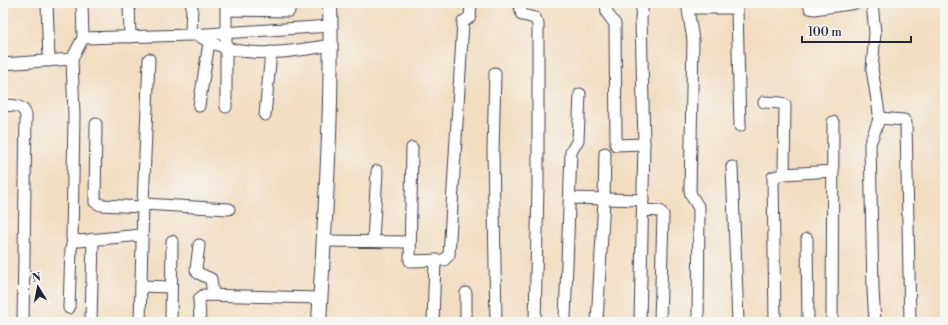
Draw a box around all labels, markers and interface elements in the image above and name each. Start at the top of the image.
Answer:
scale bar [802,18,911,44]
text: 100 m [808,25,842,40]
north arrow [18,267,58,307]
text: N [31,270,42,286]

